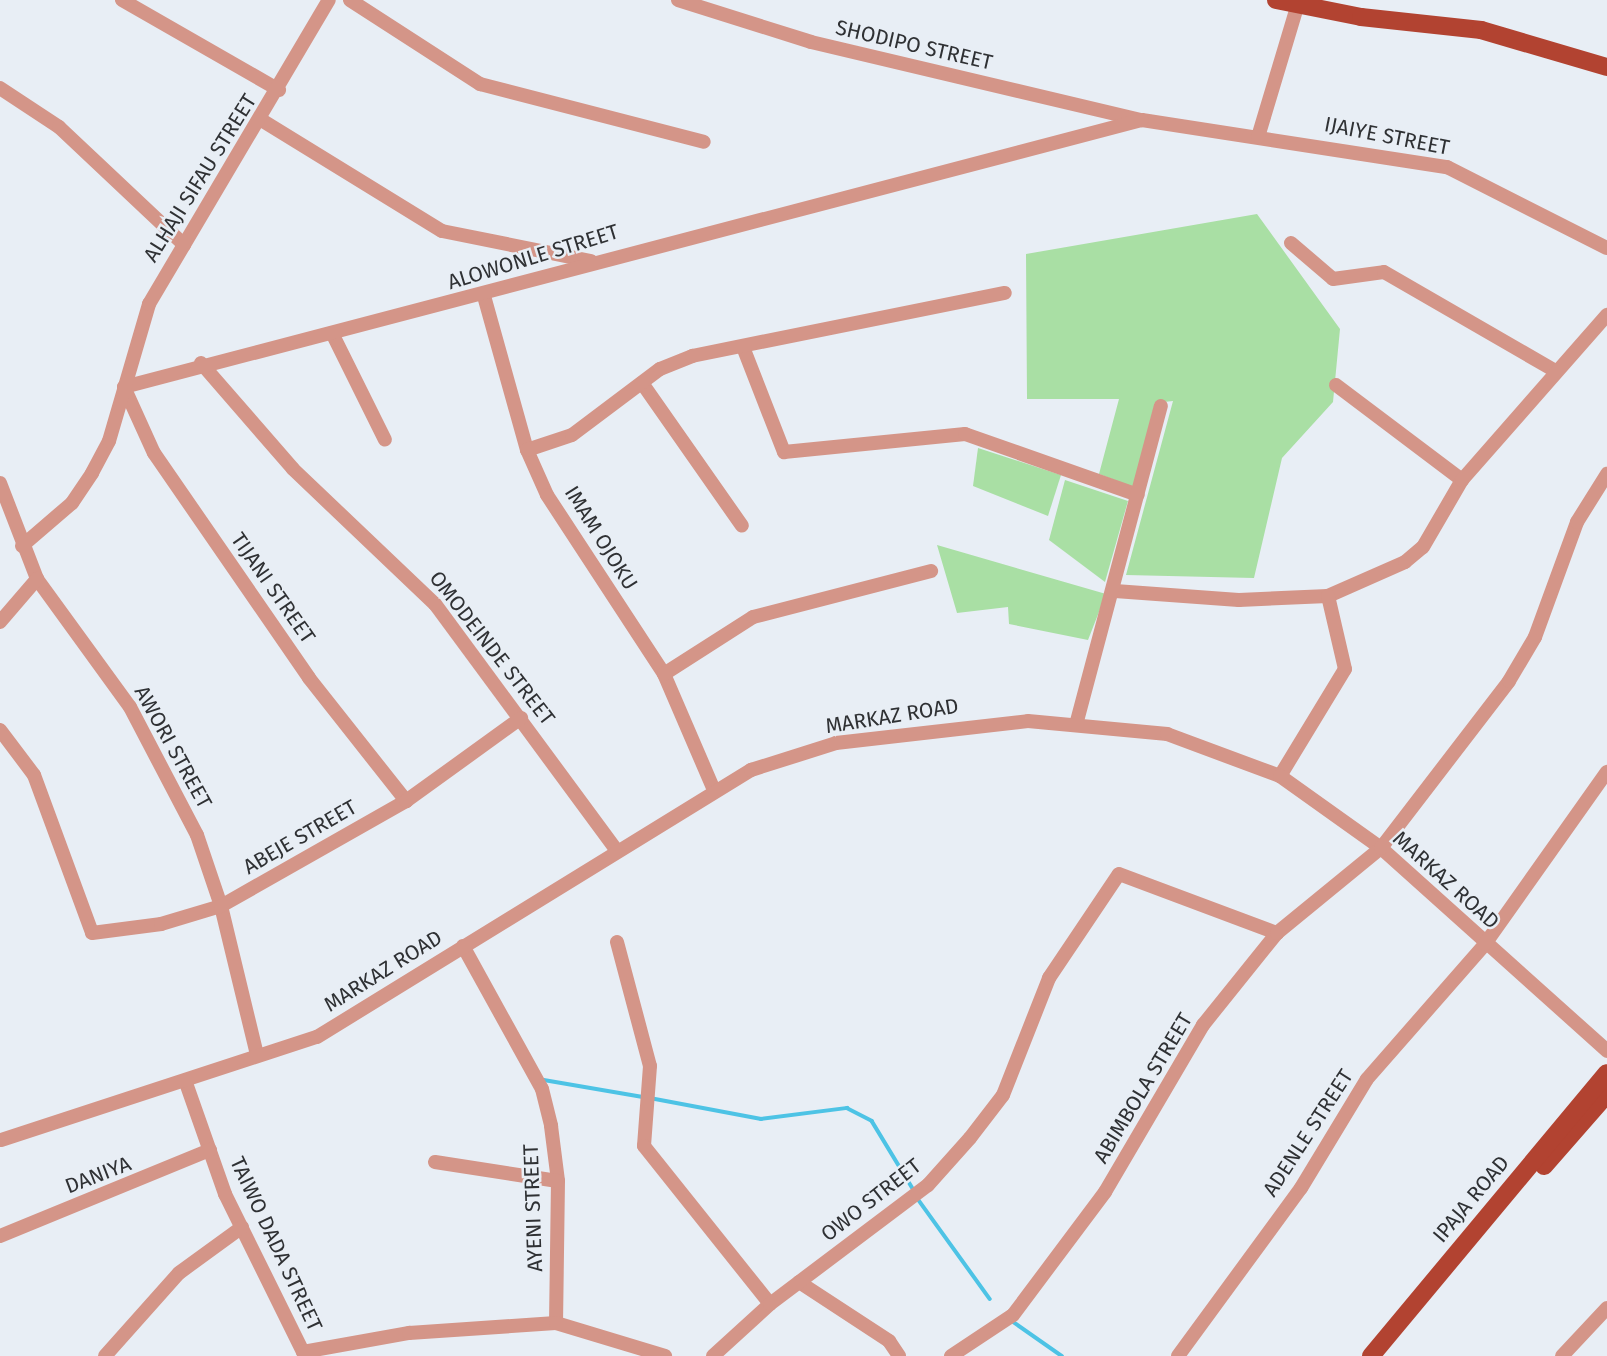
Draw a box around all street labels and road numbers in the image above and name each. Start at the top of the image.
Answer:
street label: SHODIPO STREET [833,15,995,75]
street label: ALHAJI SIFAU STREET [138,89,262,267]
street label: IJAIYE STREET [1322,112,1452,160]
street label: ALOWONLE STREET [444,219,622,295]
street label: IMAM OJOKU [559,481,643,595]
street label: TIJANI STREET [226,528,320,648]
street label: OMODEINDE STREET [424,566,560,730]
street label: AWORI STREET [129,681,217,813]
street label: MARKAZ ROAD [824,693,960,739]
street label: ABEJE STREET [239,794,361,880]
street label: MARKAZ ROAD [1388,826,1504,934]
street label: MARKAZ ROAD [319,925,447,1017]
street label: ABIMBOLA STREET [1088,1008,1198,1168]
street label: ADENLE STREET [1258,1065,1358,1201]
street label: AYENI STREET [518,1144,548,1272]
street label: IPAJA ROAD [1427,1150,1515,1248]
street label: DANIYA [62,1151,134,1199]
street label: TAIWO DADA STREET [225,1153,327,1335]
street label: OWO STREET [816,1153,926,1247]

